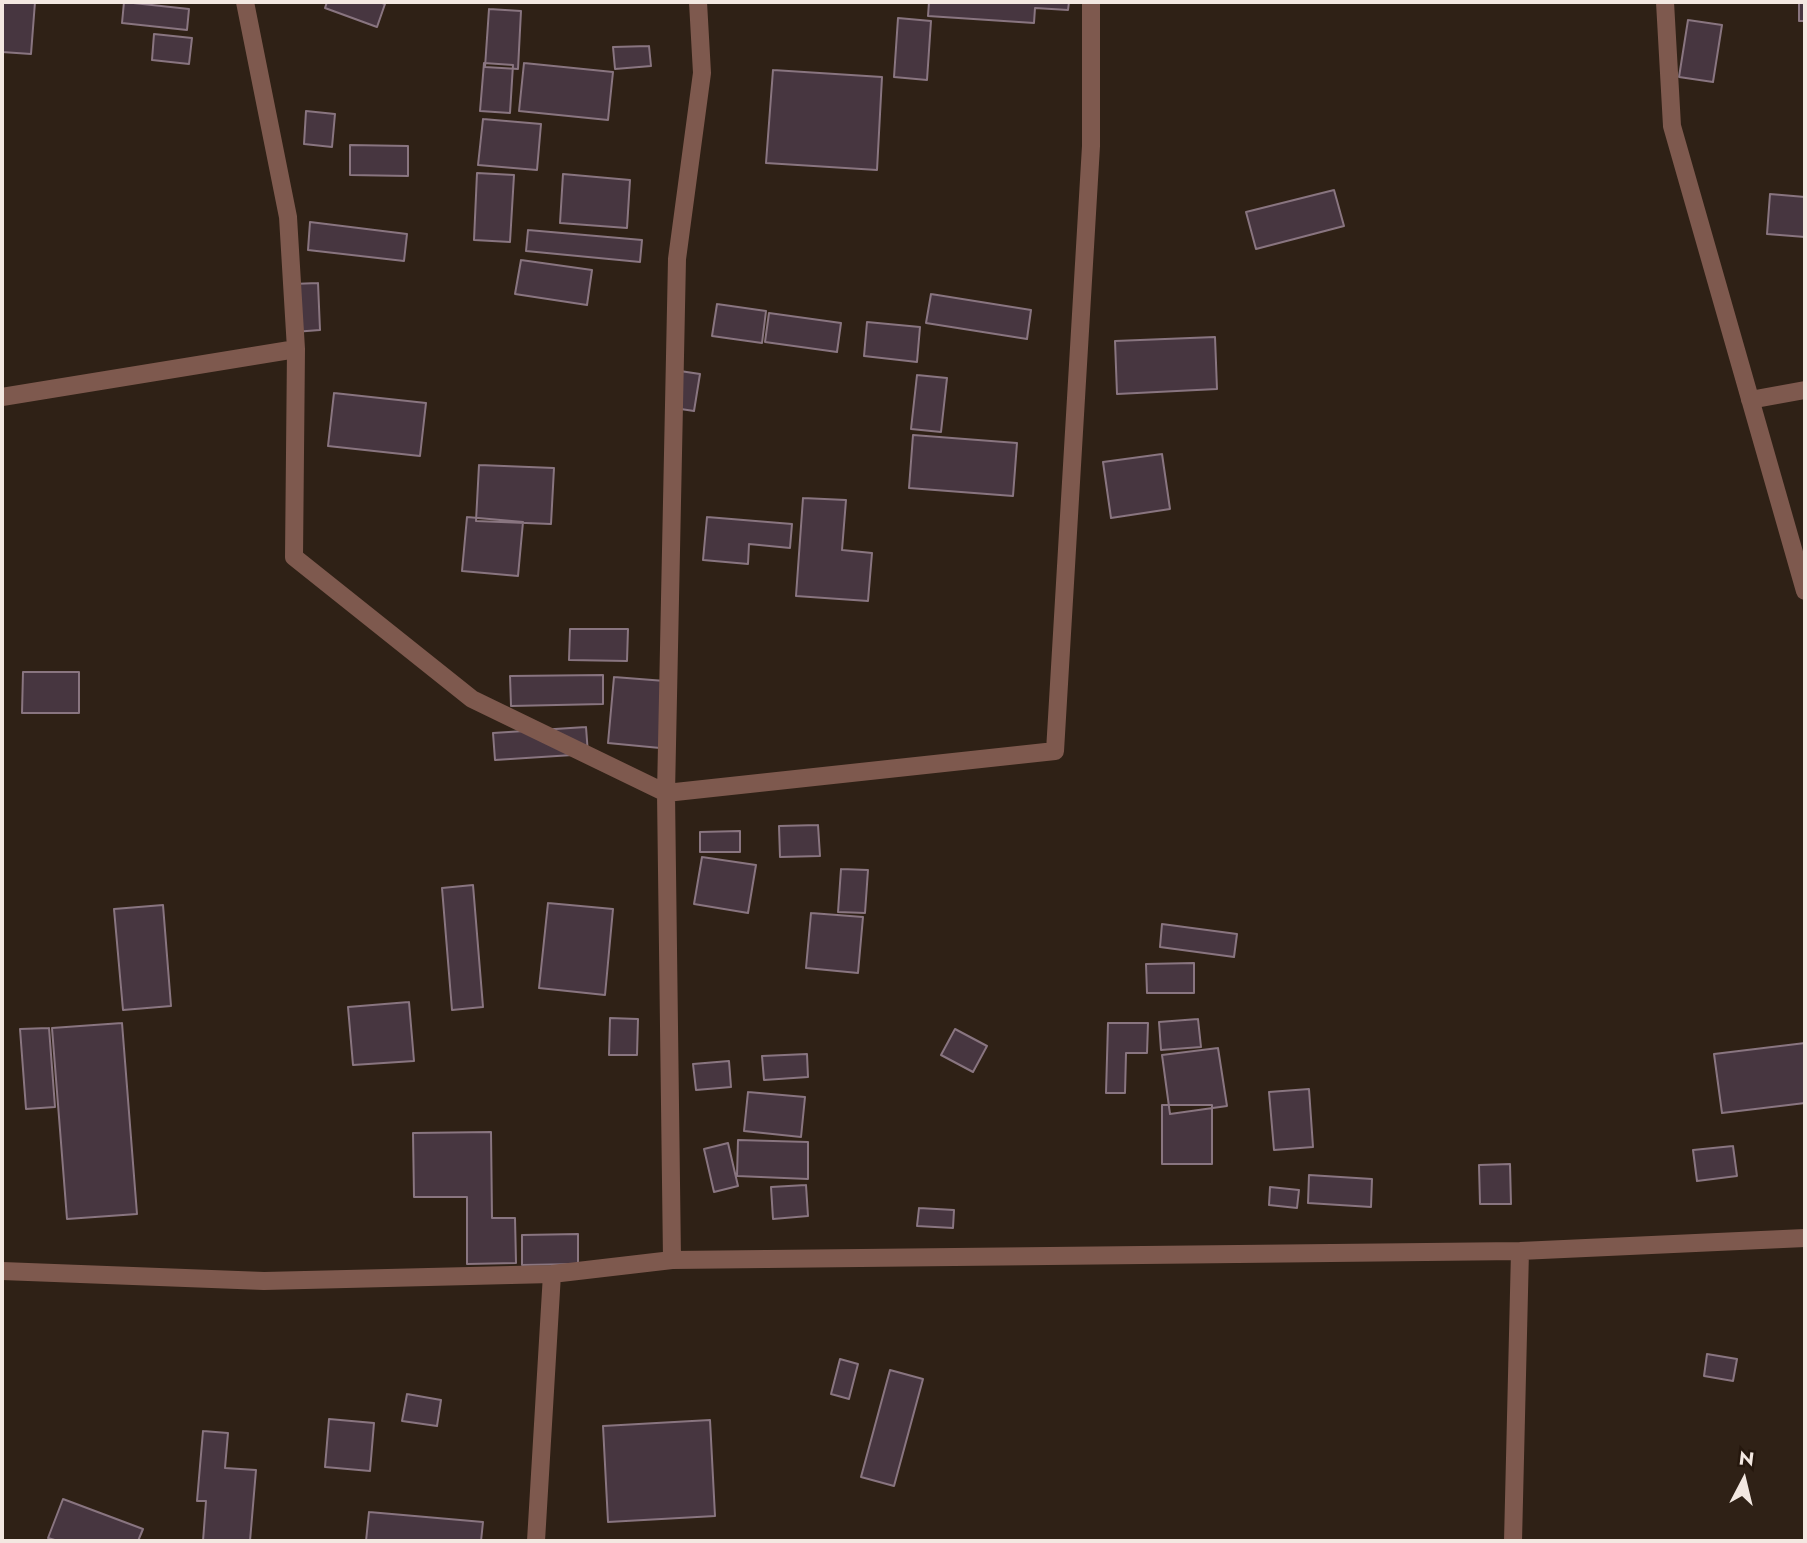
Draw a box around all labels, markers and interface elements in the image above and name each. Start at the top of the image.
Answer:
text: N [1737,1444,1756,1473]
north arrow [1709,1445,1779,1515]

